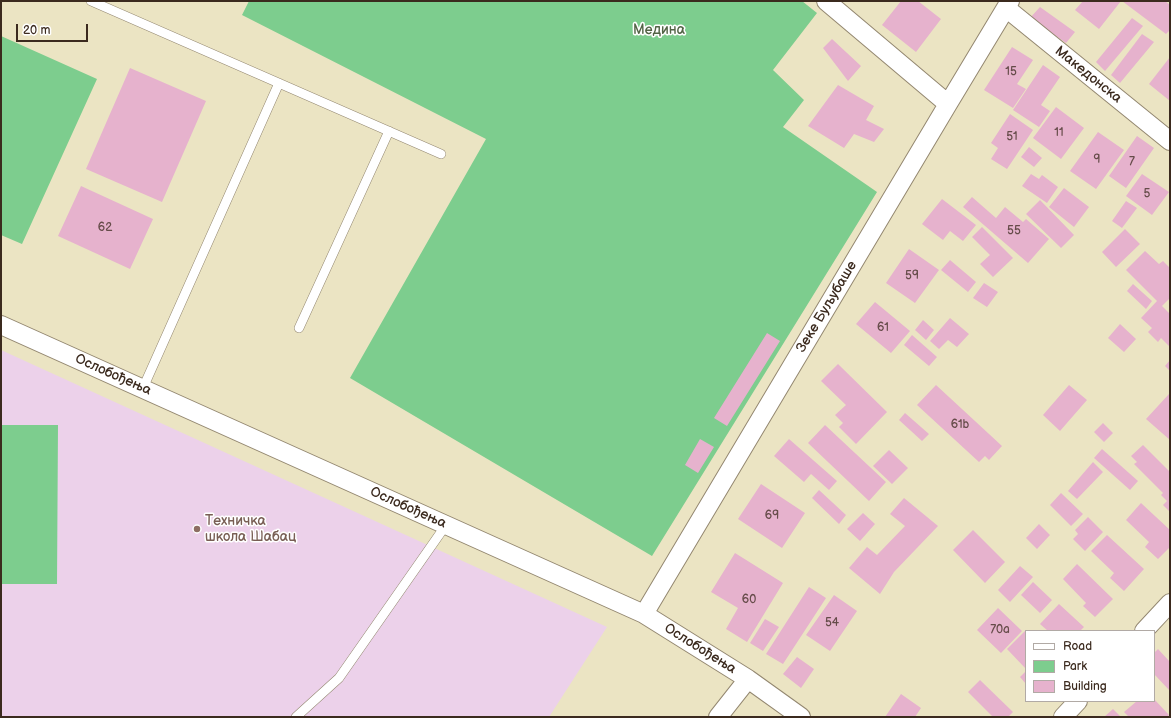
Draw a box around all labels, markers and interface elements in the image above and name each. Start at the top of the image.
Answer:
scale bar [18,16,90,42]
park label: Медина [633,22,685,38]
text: 20 m [23,23,50,38]
street label: Македонска [1051,43,1125,107]
house number: 15 [1005,65,1017,79]
house number: 11 [1054,126,1064,140]
house number: 51 [1006,130,1018,144]
house number: 9 [1094,153,1100,167]
house number: 7 [1129,155,1135,169]
house number: 5 [1144,187,1150,201]
house number: 62 [98,221,112,235]
house number: 55 [1007,224,1021,238]
street label: Зеке Буљубаше [793,258,861,356]
house number: 59 [905,269,919,283]
house number: 61 [877,321,889,335]
street label: Ослобођења [72,351,154,399]
house number: 61b [951,418,969,432]
street label: Ослобођења [367,484,449,532]
house number: 69 [765,509,779,523]
place label: Техничка школа Шабац [205,513,296,546]
marker: Техничка школа Шабац [192,524,202,534]
house number: 60 [742,593,756,607]
house number: 54 [825,616,839,630]
street label: Ослобођења [661,620,739,678]
house number: 70a [990,623,1010,637]
legend [1025,630,1155,702]
text: Road [1063,639,1092,654]
text: Park [1063,659,1087,674]
text: Building [1063,679,1107,694]

